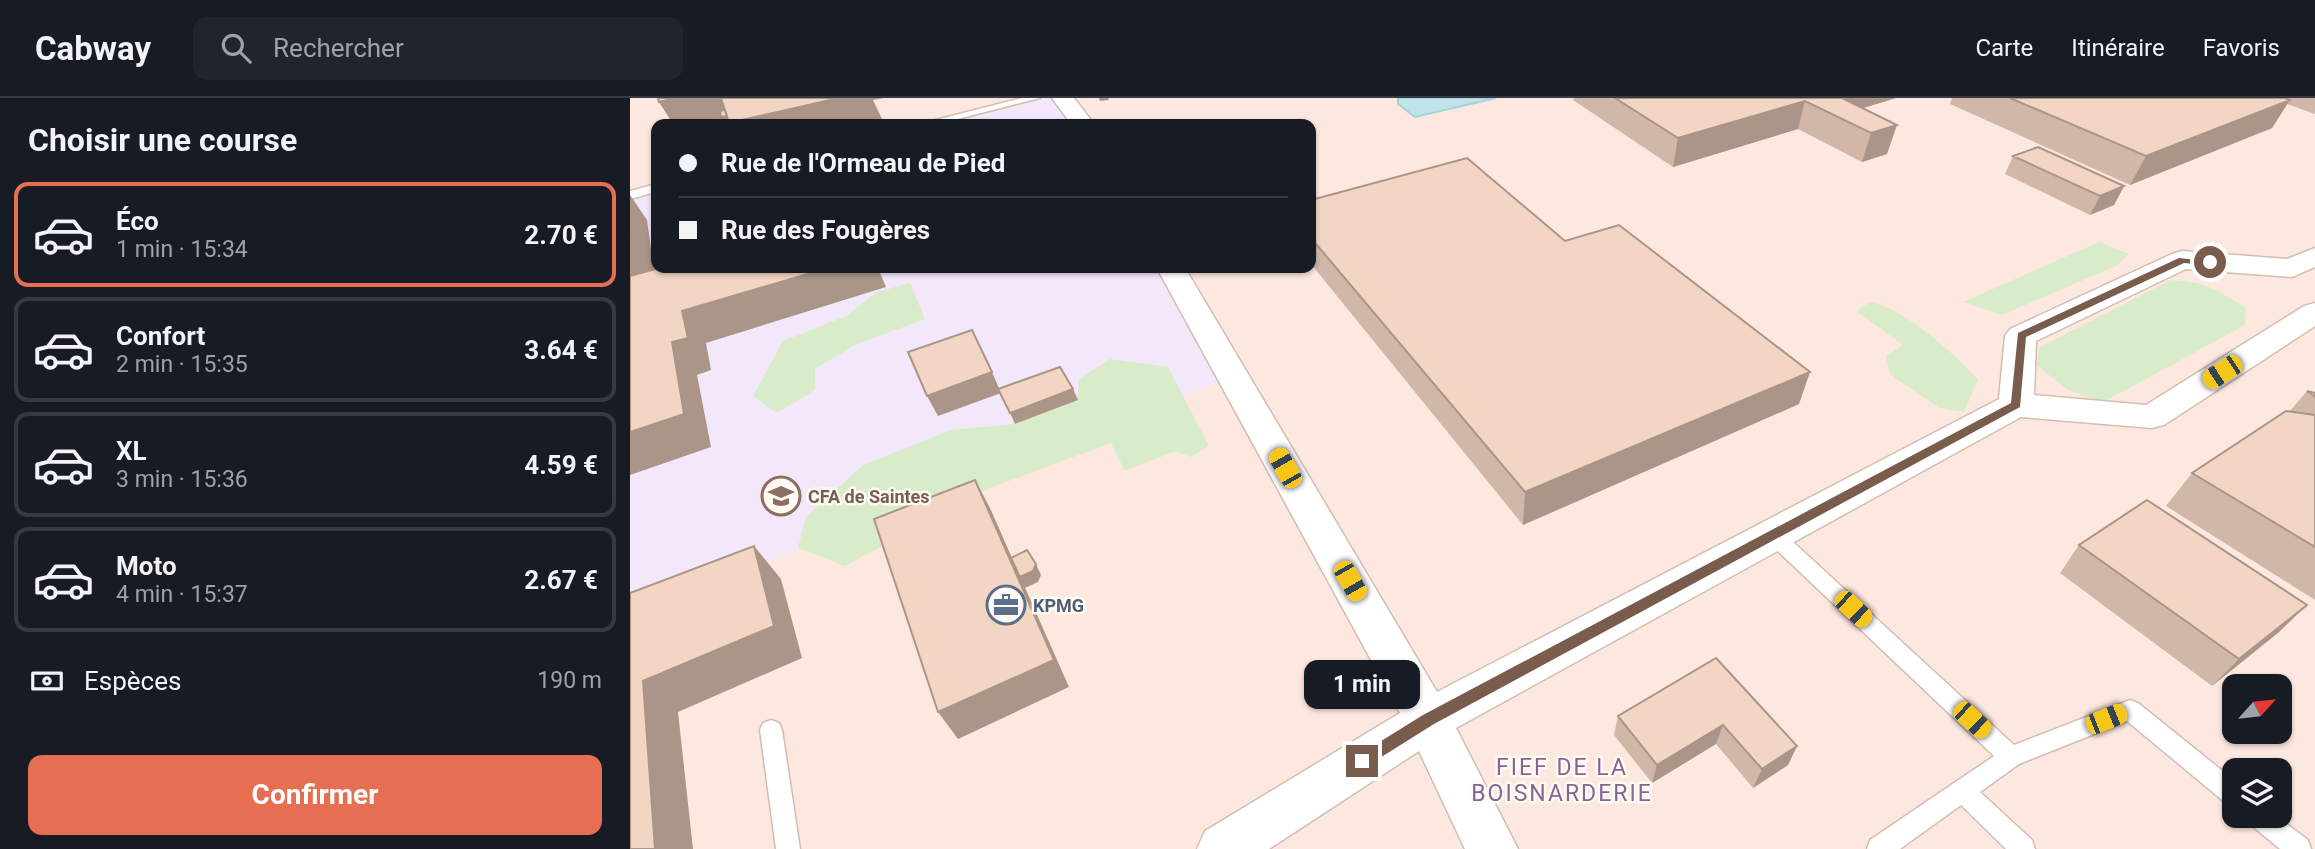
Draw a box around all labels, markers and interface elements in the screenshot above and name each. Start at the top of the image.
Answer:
search box [193,17,683,80]
text: Cabway [35,29,151,68]
icon: search [217,29,255,67]
text: Rechercher [273,33,404,63]
text: Carte [1975,34,2033,62]
text: Itinéraire [2071,34,2165,62]
text: Favoris [2203,34,2280,62]
text: Choisir une course [28,121,297,159]
text: Rue de l'Ormeau de Pied [721,148,1005,178]
icon: car [32,203,95,266]
text: Éco [116,206,159,236]
text: Rue des Fougères [721,215,930,245]
text: 2.70 € [524,220,598,250]
text: 1 min · 15:34 [116,236,248,263]
route start [2194,246,2226,278]
icon: car [32,318,95,381]
text: Confort [116,321,205,351]
text: 3.64 € [524,335,598,365]
text: 2 min · 15:35 [116,351,248,378]
car [2199,352,2246,392]
icon: car [32,433,95,496]
text: XL [116,436,147,466]
car [1266,445,1305,491]
text: 4.59 € [524,450,598,480]
text: 3 min · 15:36 [116,466,248,493]
school or university icon: CFA de Saintes [760,475,802,517]
place label: CFA de Saintes [808,486,930,507]
icon: car [32,548,95,611]
text: Moto [116,551,177,581]
car [1331,558,1370,604]
text: 2.67 € [524,565,598,595]
text: 4 min · 15:37 [116,581,248,608]
office icon: KPMG [985,584,1027,626]
car [1831,587,1876,631]
place label: KPMG [1033,595,1084,616]
callout: 1 min [1304,660,1420,708]
icon: cash [28,662,66,700]
text: Espèces [84,666,181,696]
text: 190 m [537,667,602,694]
text: 1 min [1333,671,1391,698]
north arrow [2222,674,2292,744]
map controls [2222,674,2292,828]
car [1950,698,1995,742]
car [2083,701,2130,737]
route end [1346,745,1378,777]
district label: FIEF DE LA BOISNARDERIE [1471,754,1653,807]
button: Confirmer [28,755,602,835]
button: layers [2222,758,2292,828]

